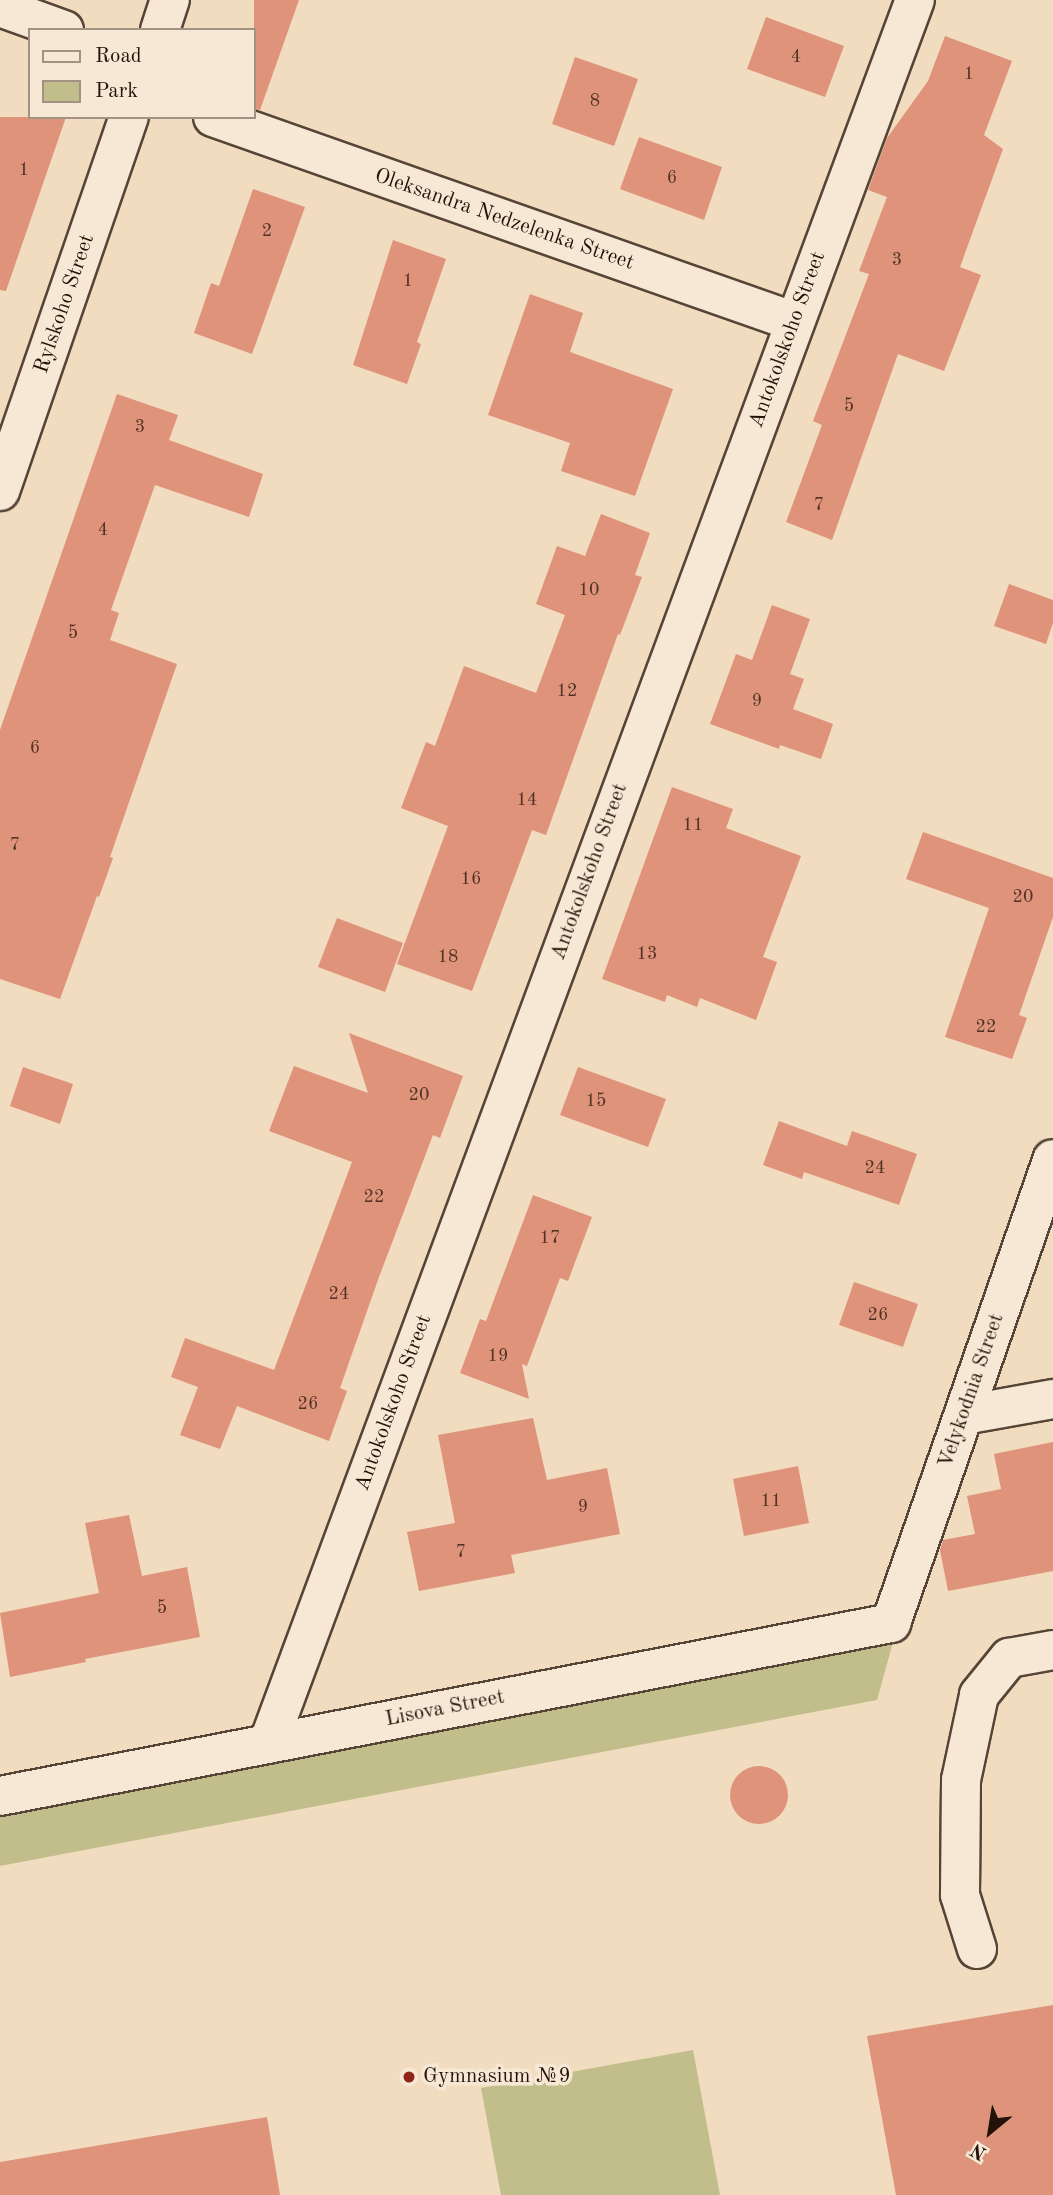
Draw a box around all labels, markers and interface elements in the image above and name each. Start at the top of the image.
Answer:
legend [28,28,256,119]
text: Road [95,46,142,67]
house number: 4 [791,46,801,68]
house number: 1 [964,63,974,85]
text: Park [95,81,138,102]
house number: 8 [590,90,600,112]
house number: 1 [19,159,29,181]
street label: Oleksandra Nedzelenka Street [371,164,637,276]
house number: 6 [667,167,677,189]
house number: 2 [262,220,272,242]
street label: Rylskoho Street [29,231,101,377]
street label: Antokolskoho Street [744,248,832,432]
house number: 3 [892,249,902,271]
house number: 1 [403,270,413,292]
house number: 5 [844,395,854,417]
house number: 3 [135,416,145,438]
house number: 7 [814,494,824,516]
house number: 4 [98,519,108,541]
house number: 10 [579,579,599,601]
house number: 5 [68,622,78,644]
house number: 12 [557,680,577,702]
house number: 9 [752,690,762,712]
house number: 6 [30,737,40,759]
street label: Antokolskoho Street [546,780,634,964]
house number: 14 [517,789,537,811]
house number: 11 [683,814,703,836]
house number: 7 [10,834,20,856]
house number: 16 [461,868,481,890]
house number: 20 [1013,886,1033,908]
house number: 13 [637,943,657,965]
house number: 18 [438,946,458,968]
house number: 22 [976,1016,996,1038]
house number: 20 [409,1084,429,1106]
house number: 15 [586,1090,606,1112]
house number: 24 [865,1157,885,1179]
house number: 22 [364,1186,384,1208]
house number: 17 [540,1227,560,1249]
house number: 24 [329,1283,349,1305]
house number: 26 [868,1304,888,1326]
street label: Velykodnia Street [934,1310,1010,1472]
street label: Antokolskoho Street [350,1311,438,1495]
house number: 19 [488,1345,508,1367]
house number: 26 [298,1393,318,1415]
house number: 11 [761,1490,781,1512]
house number: 9 [578,1496,588,1518]
house number: 7 [456,1541,466,1563]
house number: 5 [157,1597,167,1619]
street label: Lisova Street [383,1685,507,1733]
place label: Gymnasium №9 [423,2064,571,2090]
marker: Gymnasium №9 [401,2069,417,2085]
north arrow [955,2097,1025,2167]
text: N [968,2139,990,2162]

